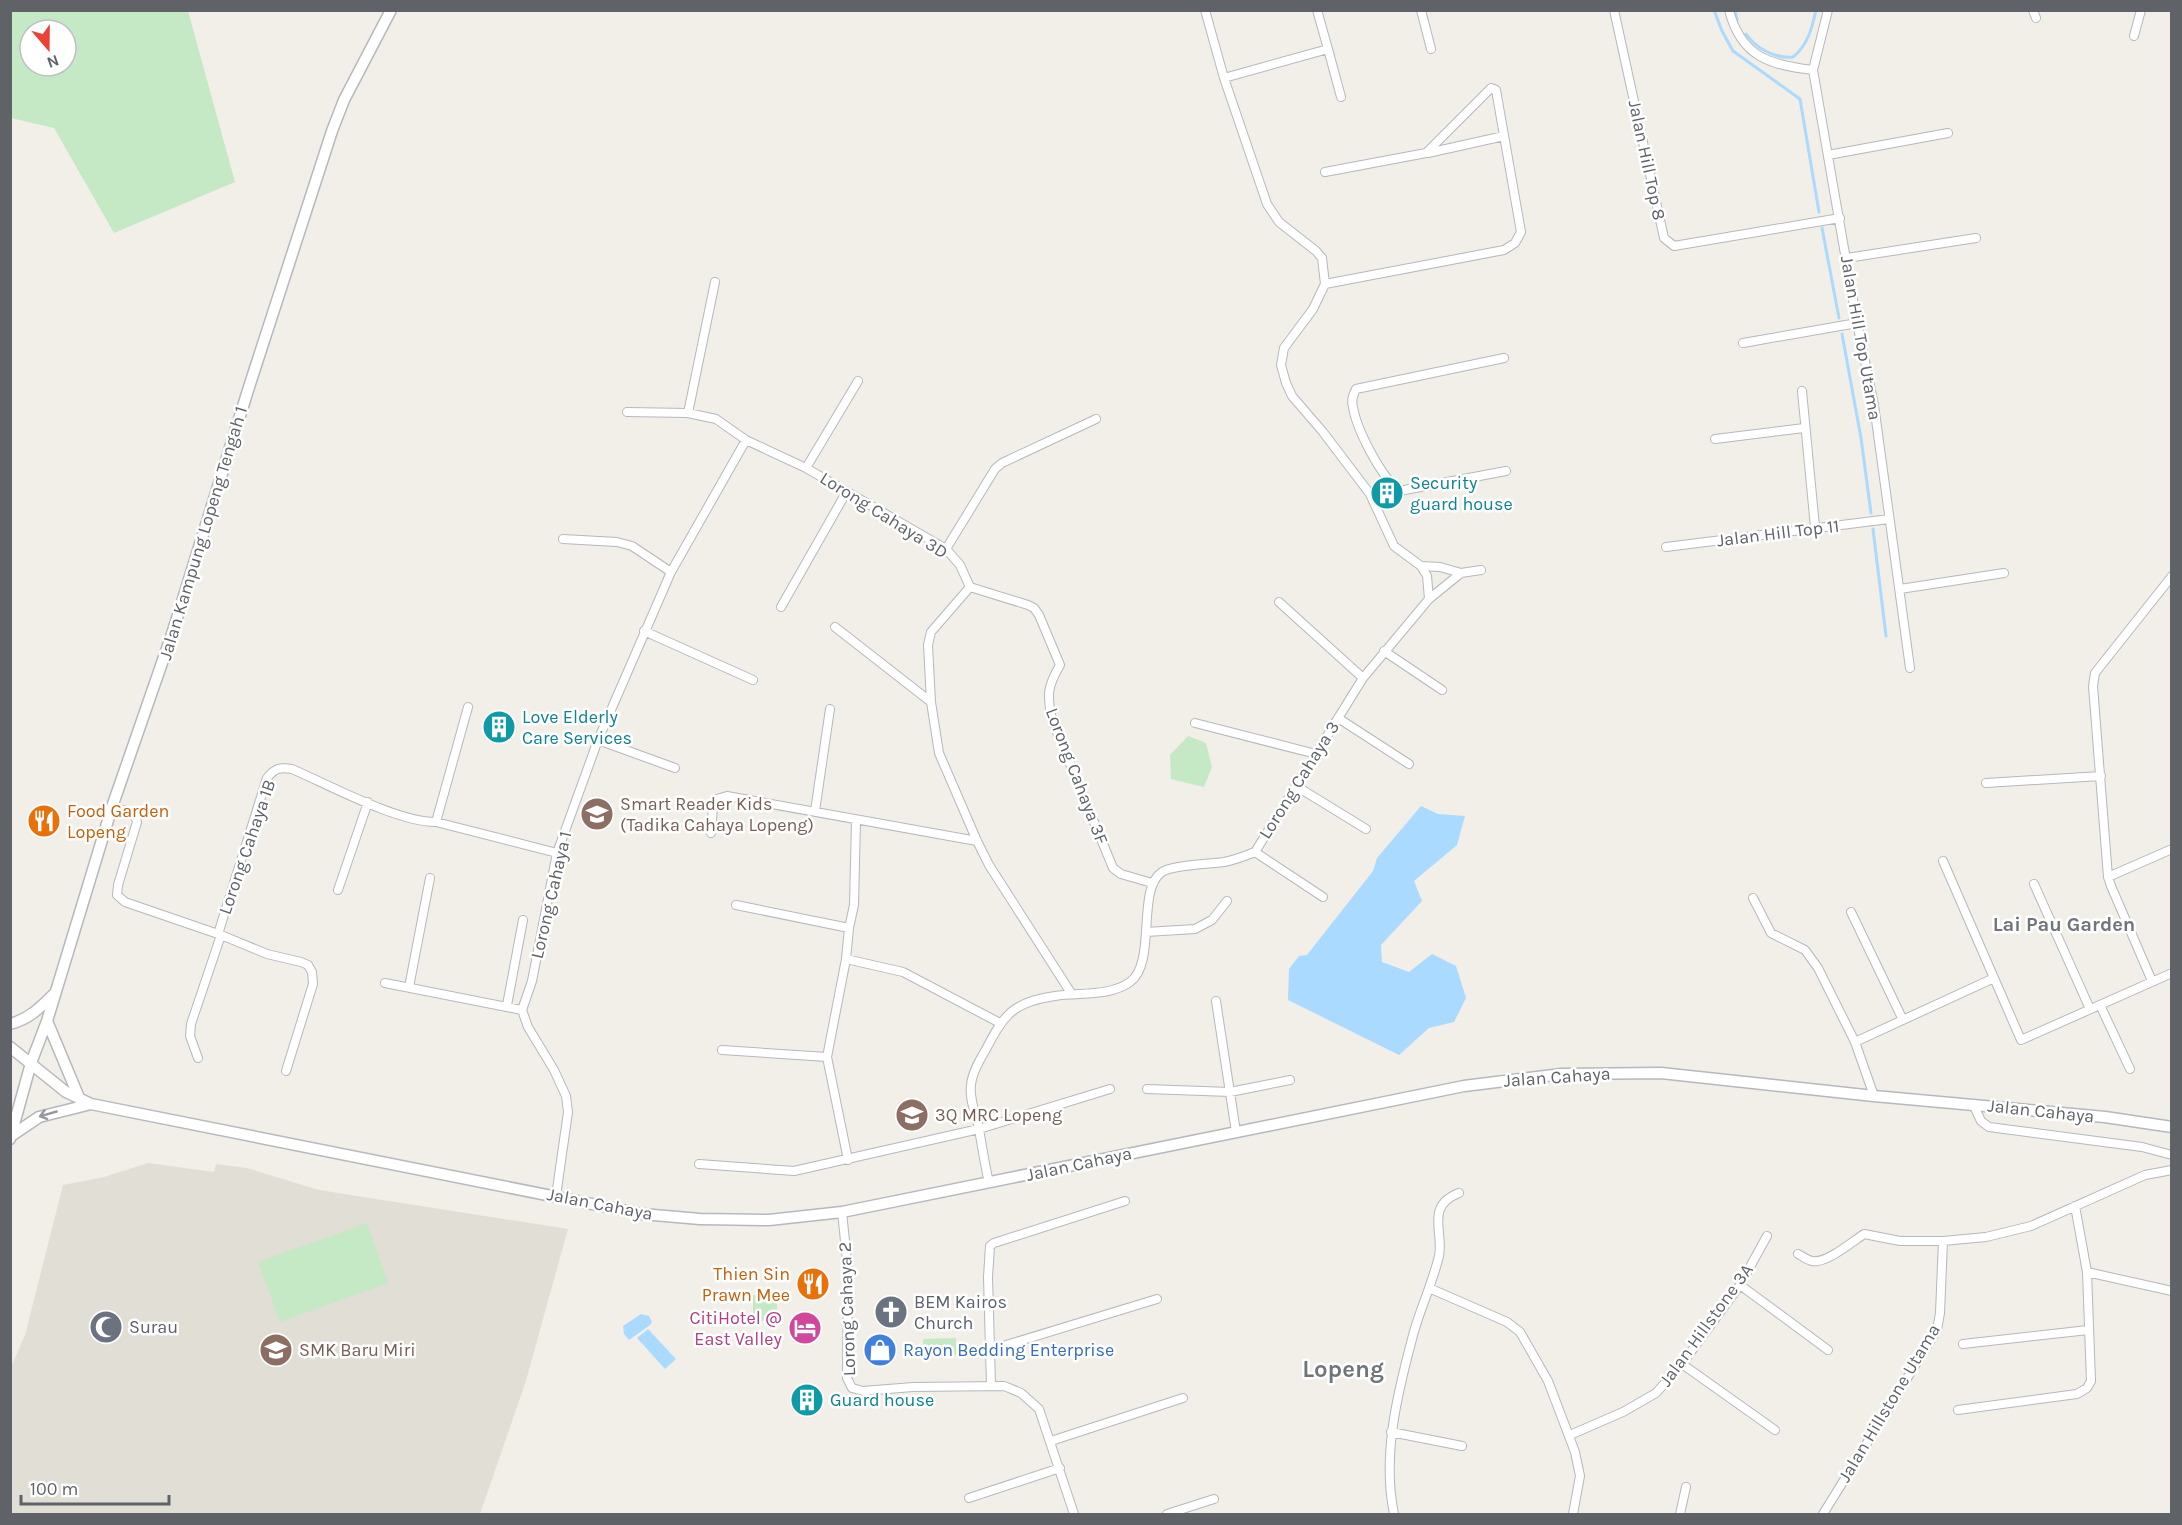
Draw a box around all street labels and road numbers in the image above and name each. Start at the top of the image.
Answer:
street label: Jalan Hill Top 8 [1624,98,1670,222]
street label: Jalan Hill Top Utama [1836,254,1886,422]
street label: Jalan Kampung Lopeng Tengah 1 [154,404,252,662]
street label: Lorong Cahaya 3D [816,467,952,563]
street label: Jalan Hill Top 11 [1716,515,1840,551]
street label: Lorong Cahaya 3F [1041,705,1113,847]
street label: Lorong Cahaya 3 [1254,717,1344,843]
street label: Lorong Cahaya 1B [214,777,280,917]
street label: Lorong Cahaya 1 [526,829,576,961]
street label: Jalan Cahaya [1503,1062,1611,1092]
street label: Jalan Cahaya [1987,1094,2095,1128]
street label: Jalan Cahaya [1024,1142,1134,1186]
street label: Jalan Cahaya [545,1183,655,1225]
street label: Lorong Cahaya 2 [834,1241,860,1377]
street label: Jalan Hillstone 3A [1654,1259,1758,1391]
street label: Jalan Hillstone Utama [1833,1320,1945,1486]

